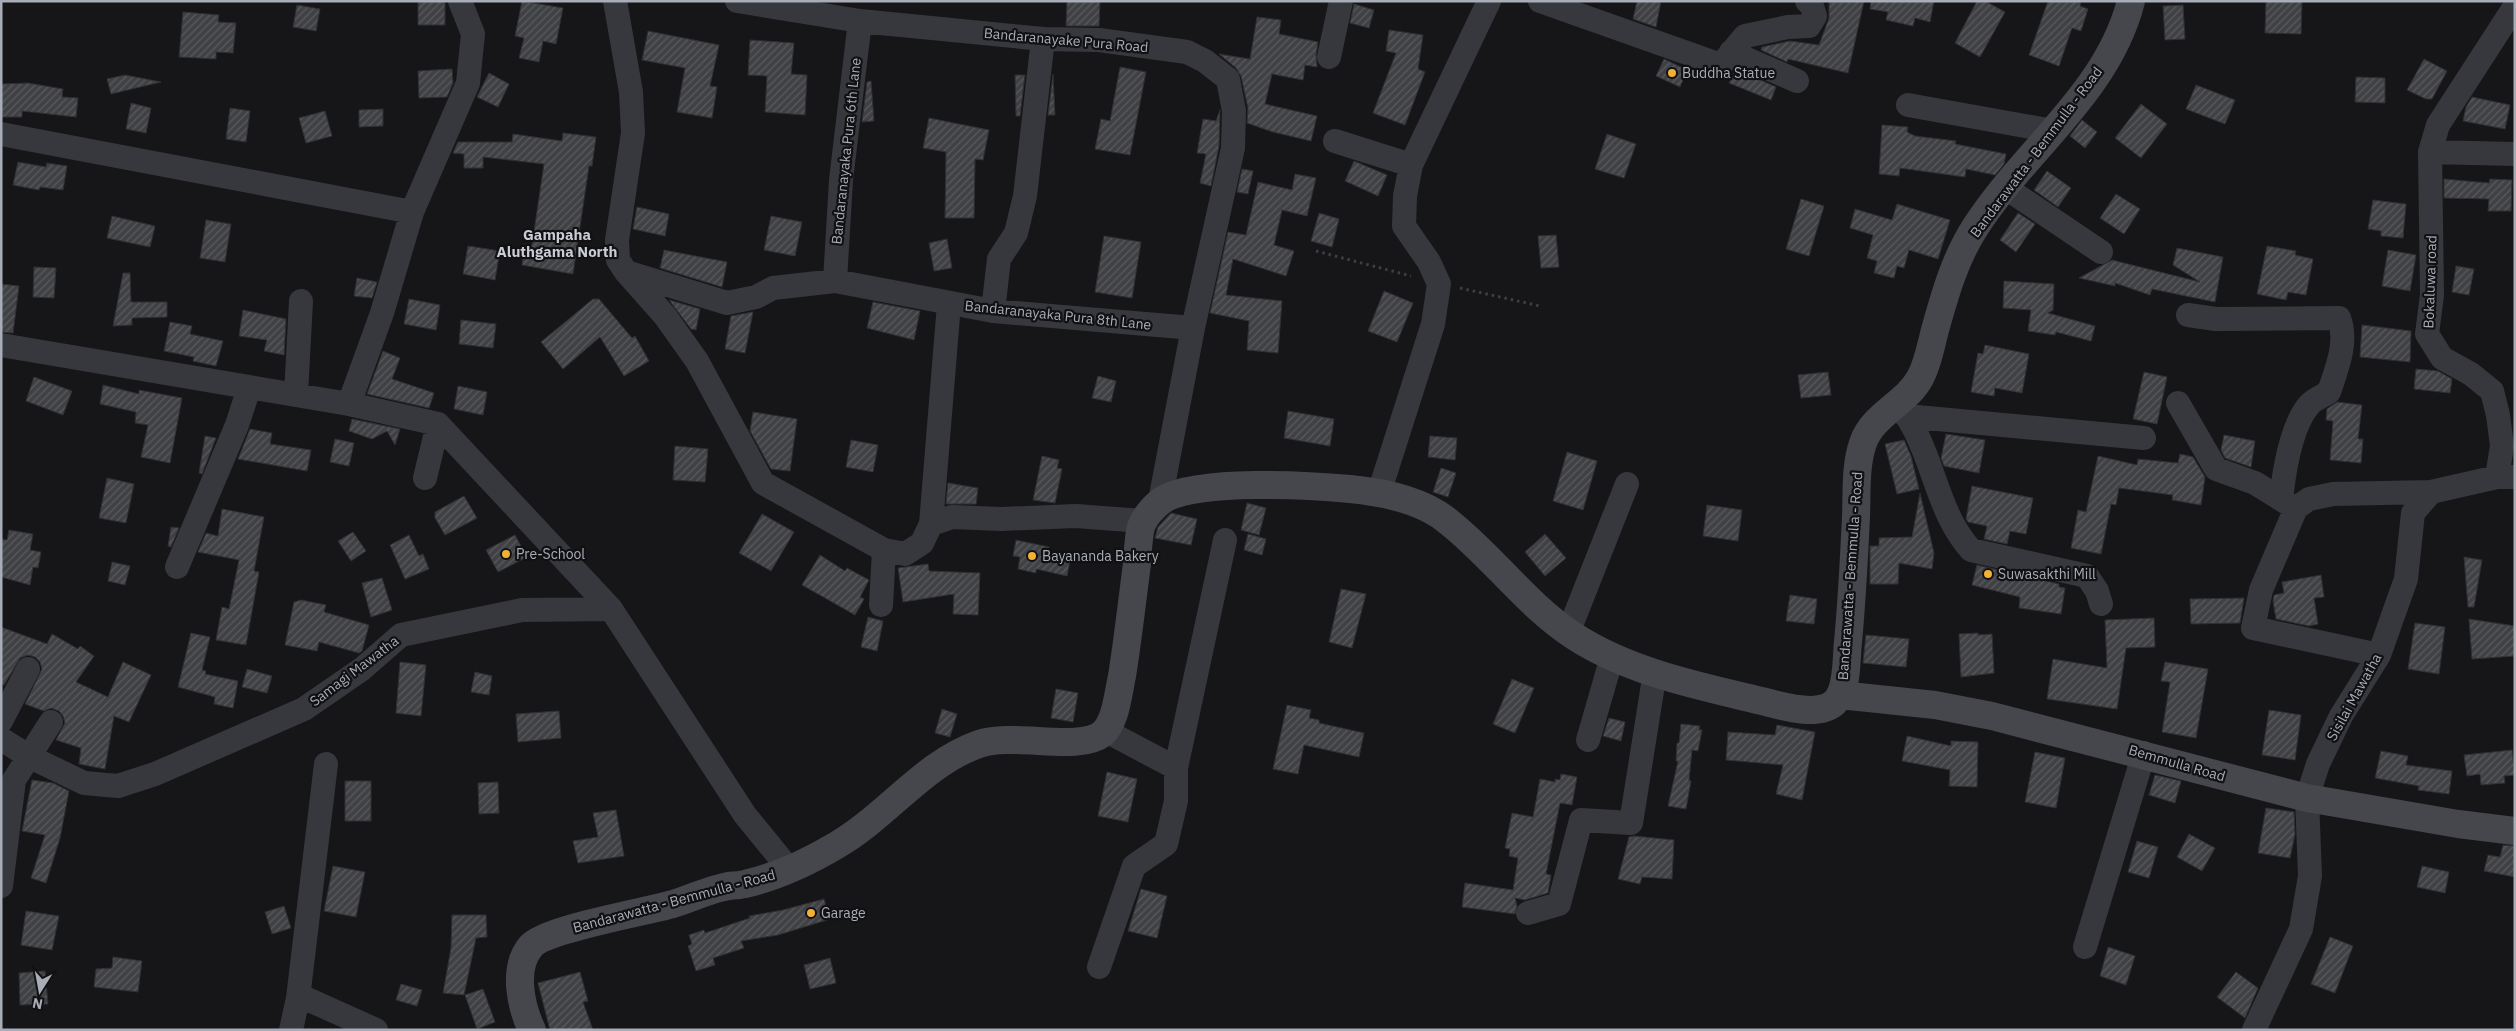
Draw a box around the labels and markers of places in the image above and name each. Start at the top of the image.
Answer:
place label: Buddha Statue [1682,64,1775,82]
marker: Buddha Statue [1666,67,1678,79]
place label: Pre-School [516,545,585,563]
place label: Bayananda Bakery [1042,547,1159,565]
marker: Pre-School [500,548,512,560]
marker: Bayananda Bakery [1026,550,1038,562]
place label: Suwasakthi Mill [1998,565,2096,583]
marker: Suwasakthi Mill [1982,568,1994,580]
place label: Garage [821,904,866,922]
marker: Garage [805,907,817,919]

